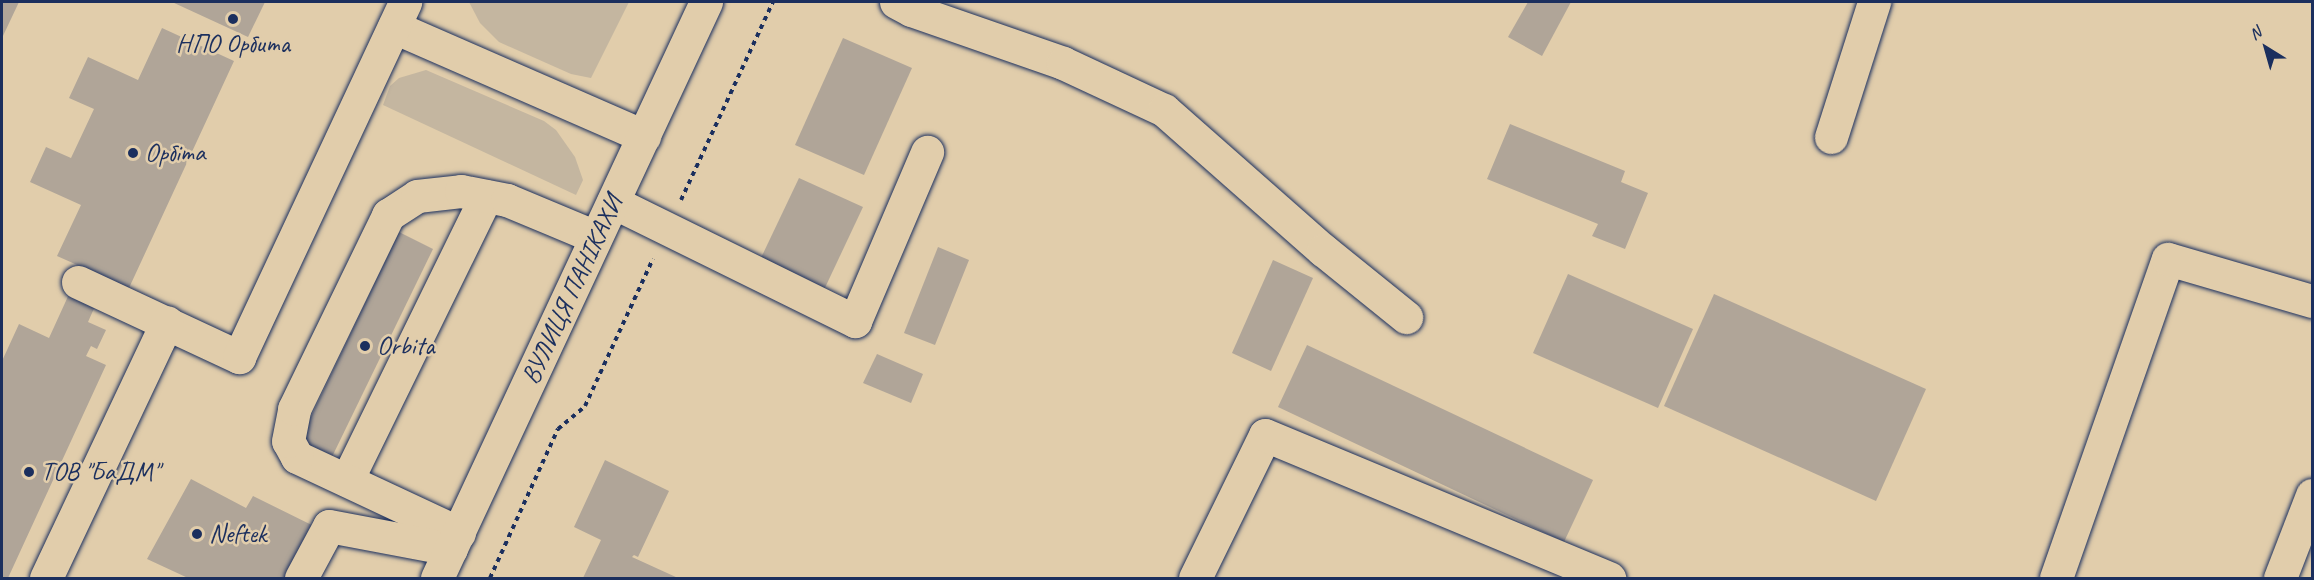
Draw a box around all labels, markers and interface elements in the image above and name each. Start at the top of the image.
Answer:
marker: НПО Орбита [226,12,240,26]
north arrow [2236,18,2296,78]
text: N [2245,23,2265,45]
place label: НПО Орбита [176,28,290,60]
place label: Орбіта [145,137,205,169]
marker: Орбіта [126,146,140,160]
street label: ВУЛИЦЯ ПАНІКАХИ [515,191,629,389]
place label: Orbita [377,330,434,362]
marker: Orbita [358,339,372,353]
place label: ТОВ "БаДМ" [41,456,159,488]
marker: ТОВ "БаДМ" [22,465,36,479]
place label: Neftek [209,518,266,550]
marker: Neftek [190,527,204,541]

